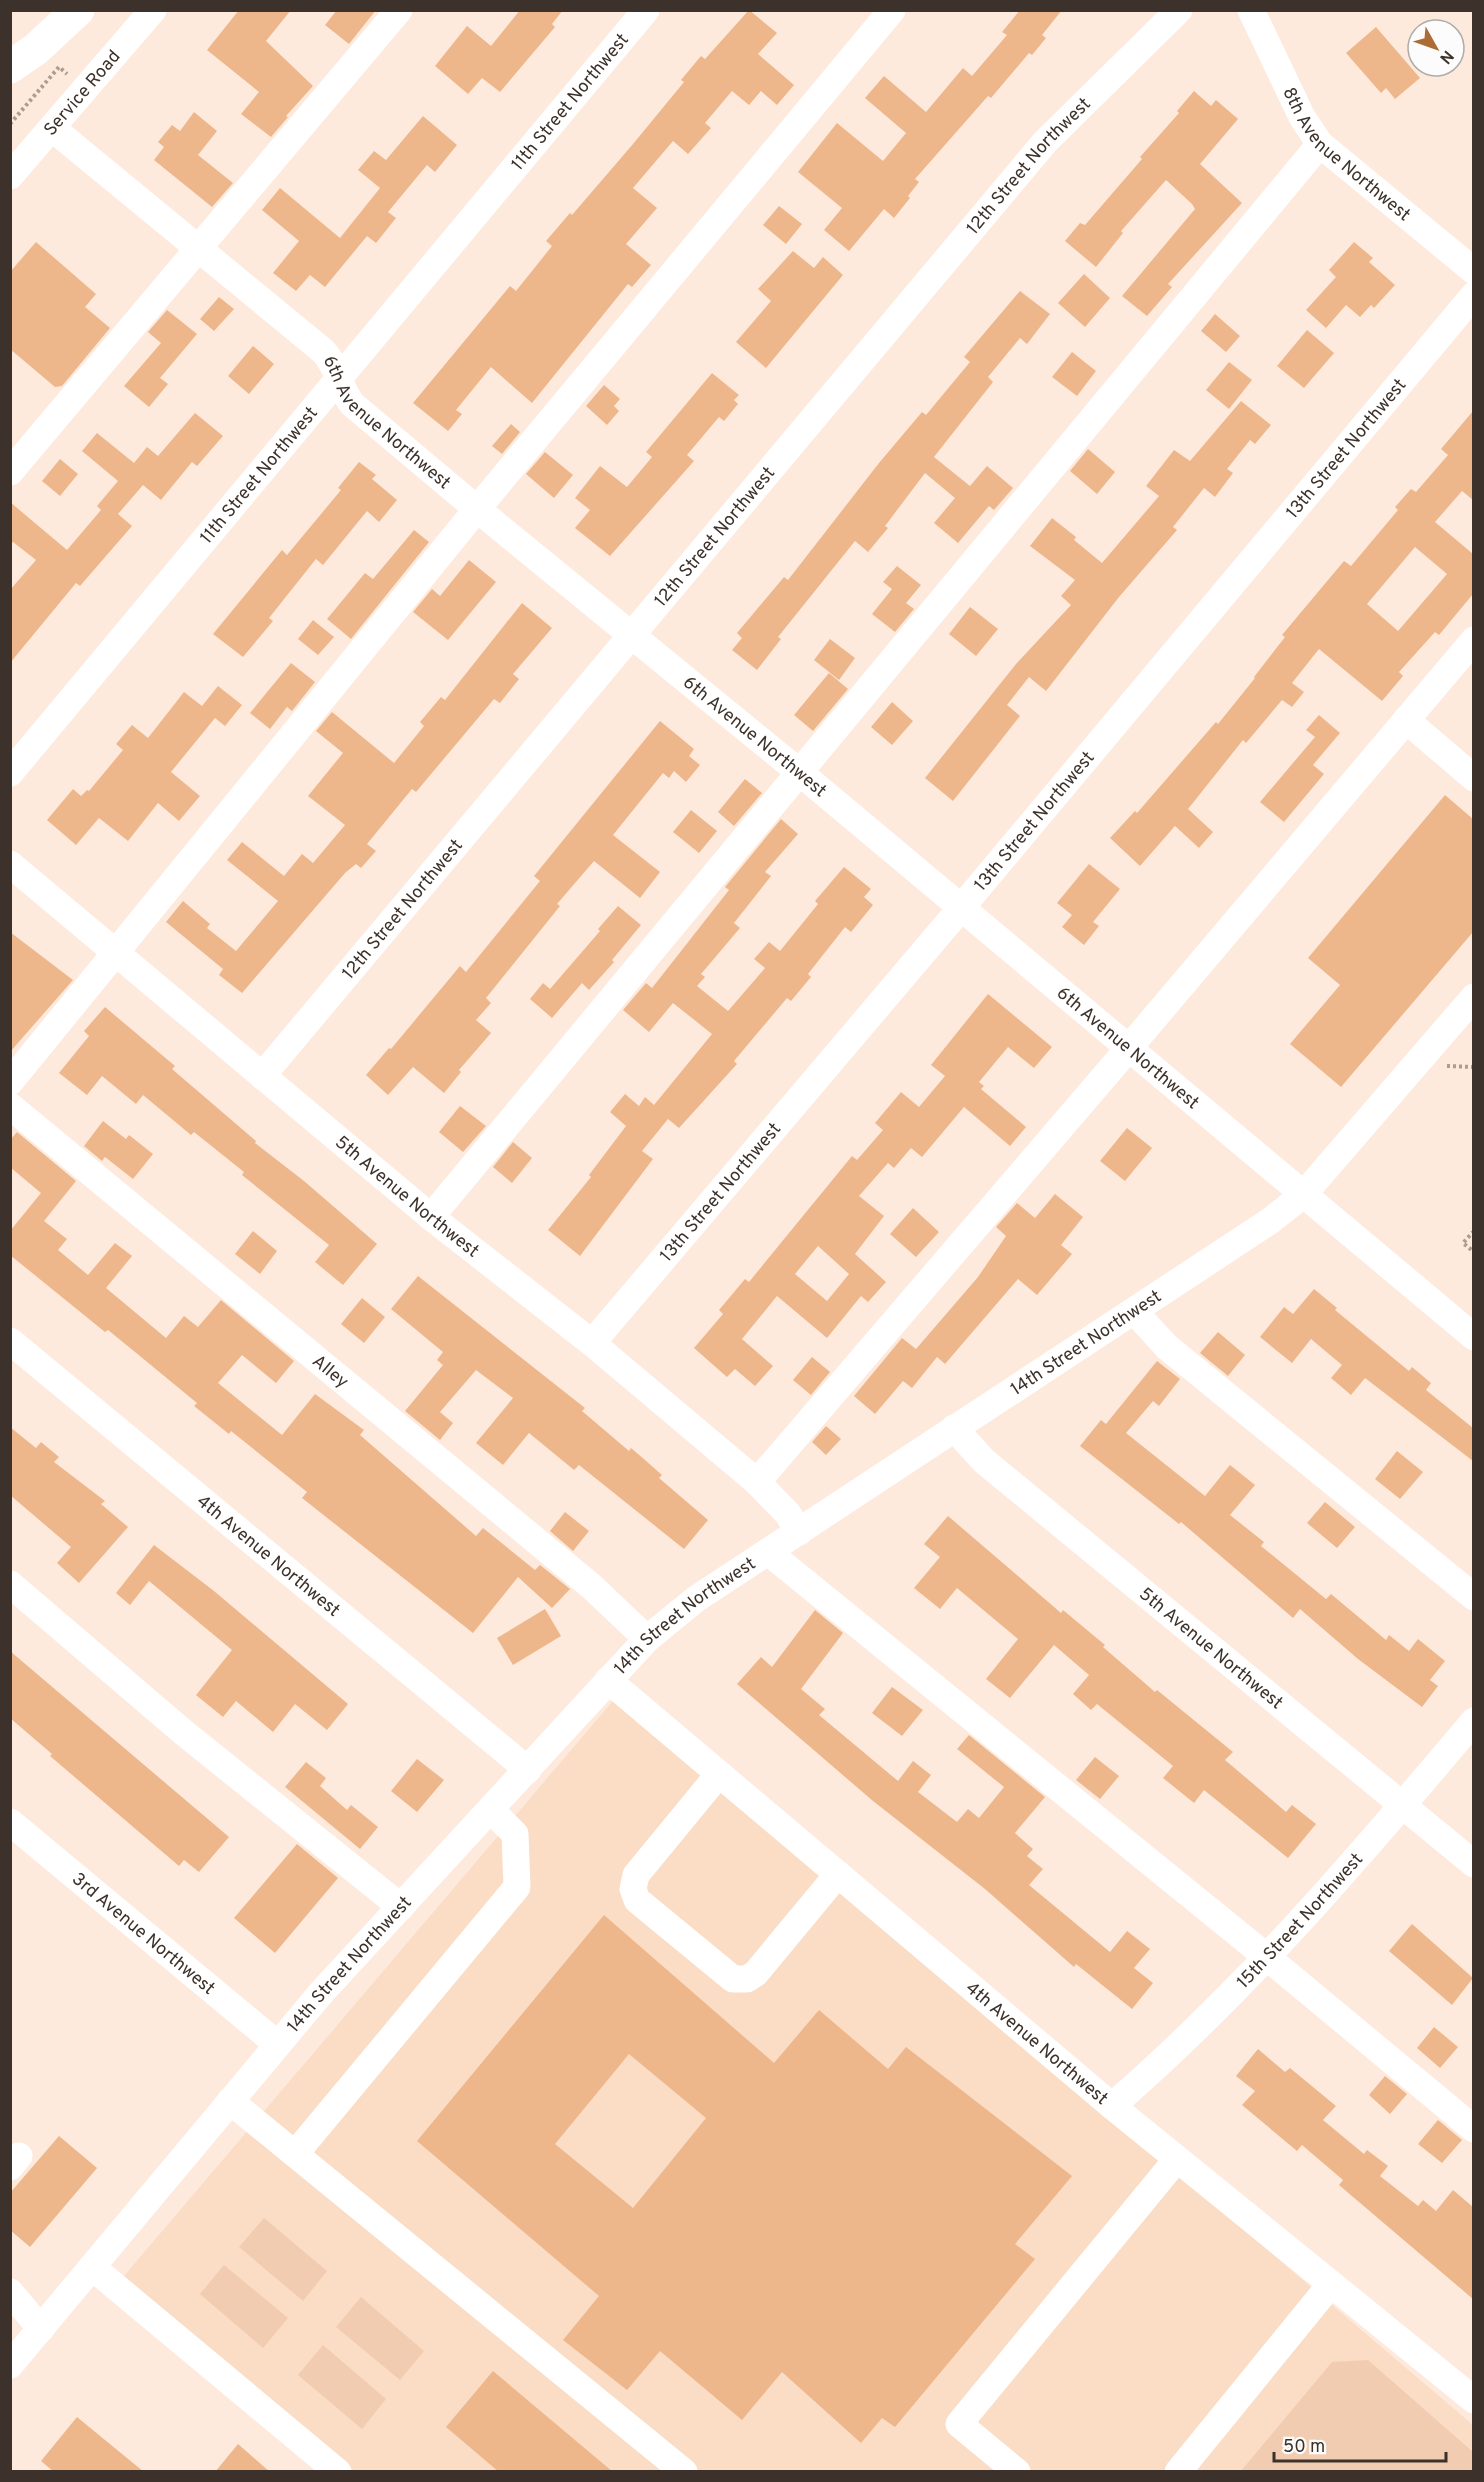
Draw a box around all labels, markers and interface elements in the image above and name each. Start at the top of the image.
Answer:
north arrow [1406,18,1466,78]
street label: 11th Street Northwest [507,29,635,176]
street label: Service Road [40,46,126,141]
text: N [1435,46,1457,67]
street label: 8th Avenue Northwest [1276,84,1415,227]
street label: 12th Street Northwest [962,93,1096,240]
street label: 6th Avenue Northwest [317,352,455,495]
street label: 13th Street Northwest [1282,374,1412,524]
street label: 11th Street Northwest [196,403,323,549]
street label: 12th Street Northwest [650,463,781,612]
street label: 6th Avenue Northwest [678,672,831,803]
street label: 13th Street Northwest [970,747,1100,897]
street label: 12th Street Northwest [338,835,469,985]
street label: 6th Avenue Northwest [1051,982,1203,1115]
street label: 13th Street Northwest [656,1119,787,1267]
street label: 5th Avenue Northwest [330,1131,483,1263]
street label: 14th Street Northwest [1007,1286,1166,1402]
street label: Alley [307,1350,353,1394]
street label: 4th Avenue Northwest [191,1490,344,1623]
street label: 14th Street Northwest [610,1553,760,1680]
street label: 5th Avenue Northwest [1134,1583,1287,1715]
street label: 15th Street Northwest [1232,1849,1369,1994]
street label: 3rd Avenue Northwest [67,1868,219,2001]
street label: 14th Street Northwest [283,1892,417,2038]
street label: 4th Avenue Northwest [960,1977,1112,2111]
scale bar [1274,2425,1446,2463]
text: 50 m [1283,2436,1325,2459]

